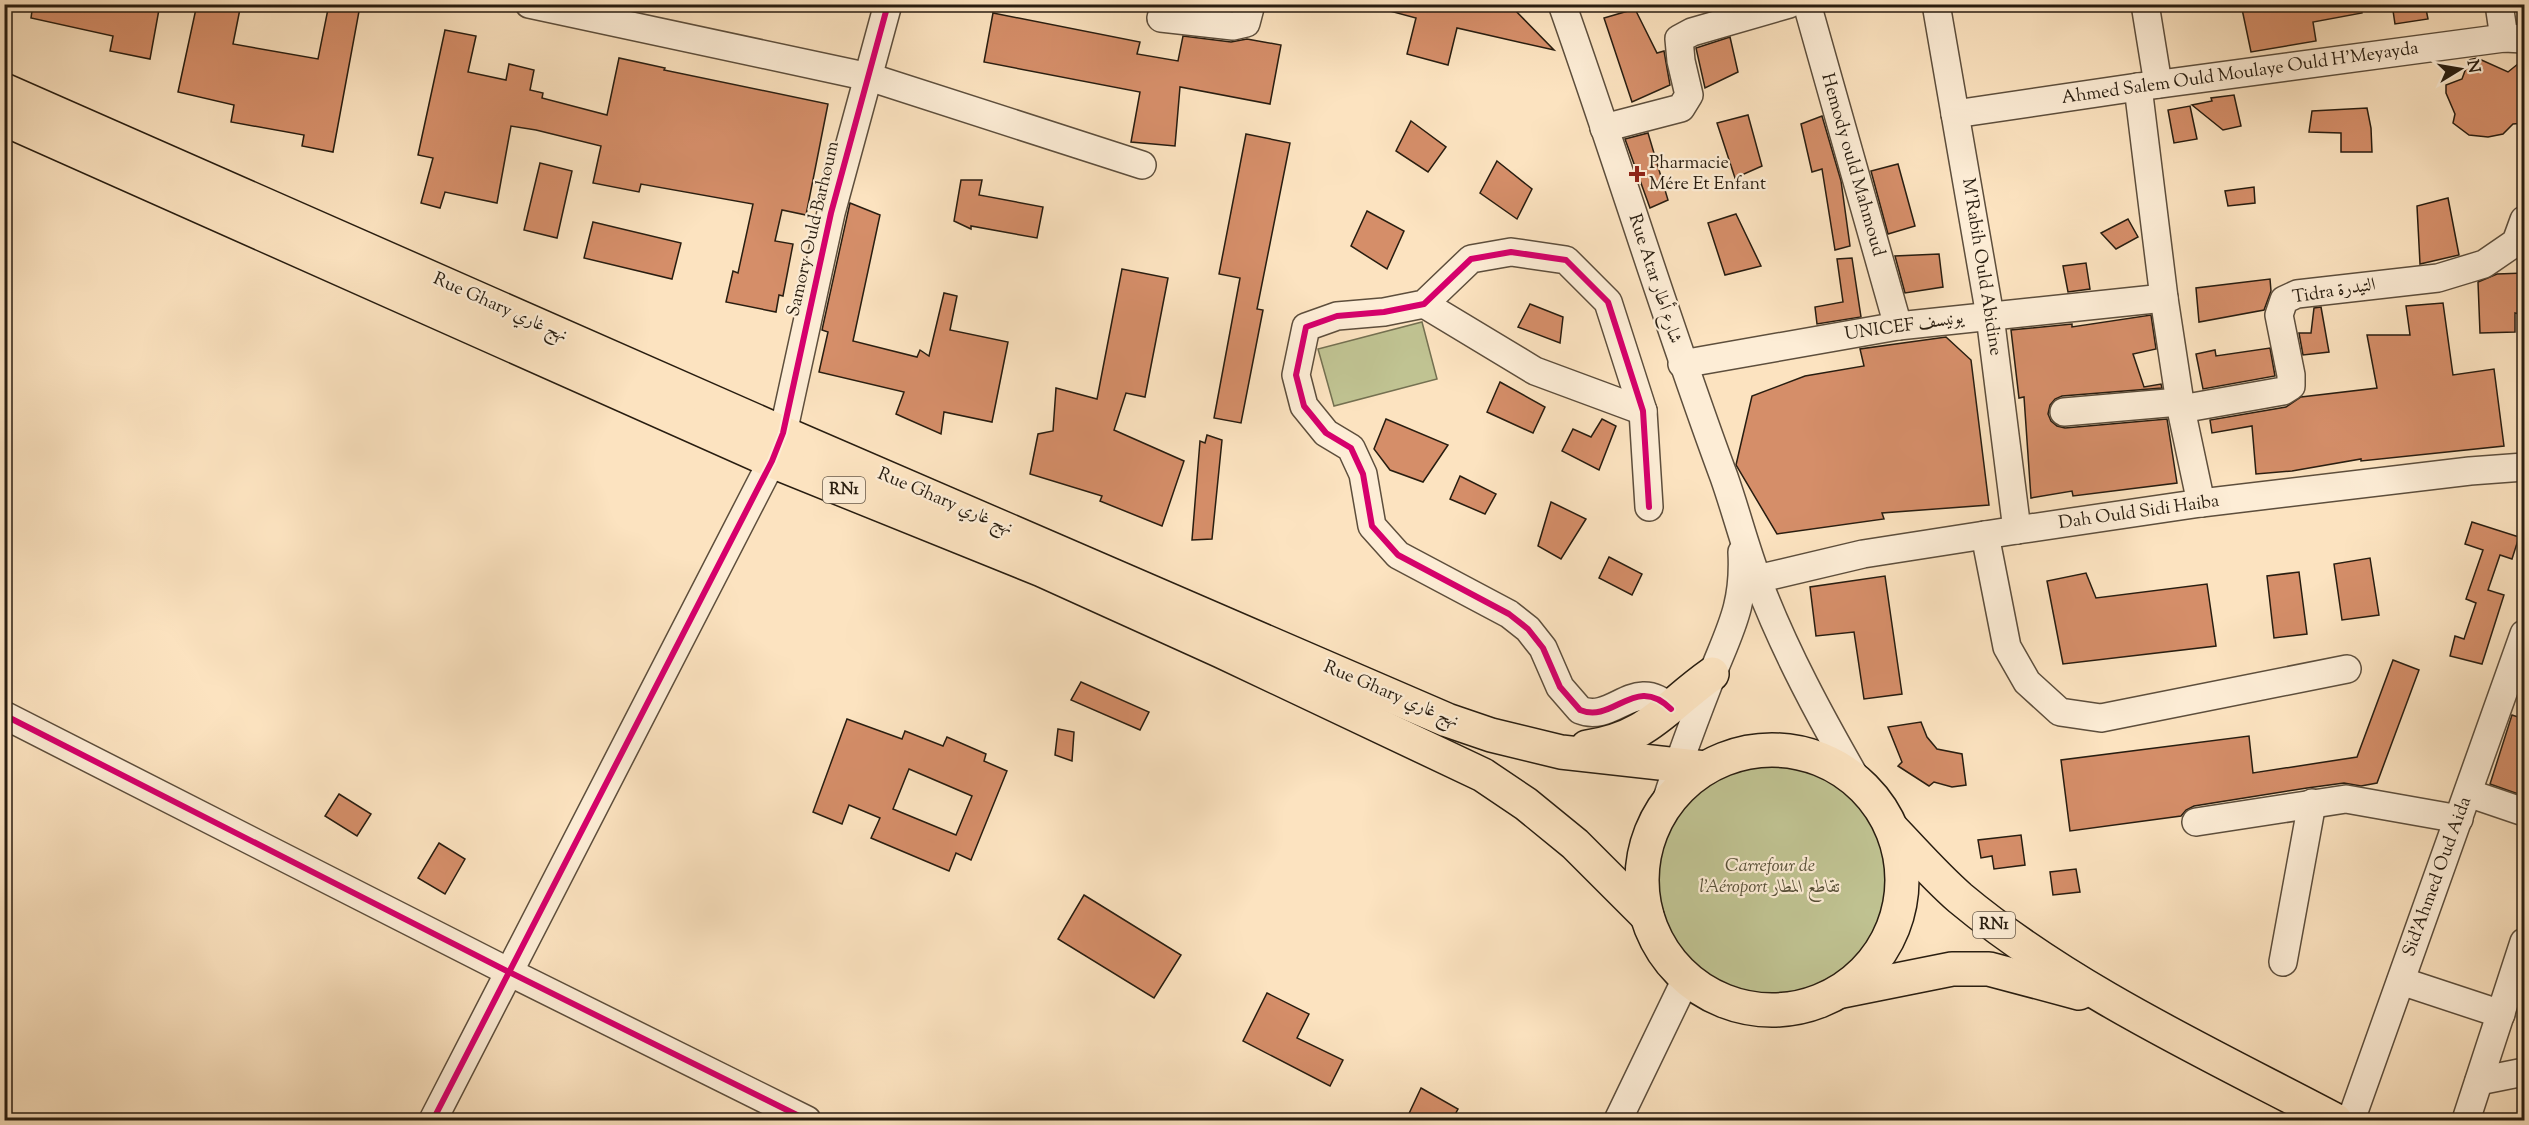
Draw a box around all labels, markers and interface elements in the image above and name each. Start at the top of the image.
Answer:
street label: Ahmed Salem Ould Moulaye Ould H'Meyayda [2060,36,2420,112]
north arrow [2430,39,2490,99]
text: N [2460,58,2485,75]
street label: Hemody ould Mahmoud [1813,70,1891,260]
street label: Samory Ould Barhoum [781,139,847,319]
place label: Pharmacie Mére Et Enfant [1649,151,1766,198]
marker: Pharmacie Mére Et Enfant [1630,167,1644,181]
street label: M'Rabih Ould Abidine [1954,176,2008,358]
street label: Rue Atar شارع أطار [1621,210,1689,347]
street label: Rue Ghary نهج غاري [428,267,571,350]
street label: Tidra التيدرة [2291,273,2378,311]
street label: UNICEF يونيسف [1843,306,1967,348]
street label: Rue Ghary نهج غاري [873,462,1017,543]
road number: RN1 [823,477,865,503]
street label: Dah Ould Sidi Haiba [2057,489,2221,537]
street label: Rue Ghary نهج غاري [1319,655,1463,736]
street label: Sid'Ahmed Oud Aida [2397,793,2479,961]
park label: Carrefour de l'Aéroport تقاطع المطار [1700,854,1840,902]
road number: RN1 [1973,912,2015,938]

